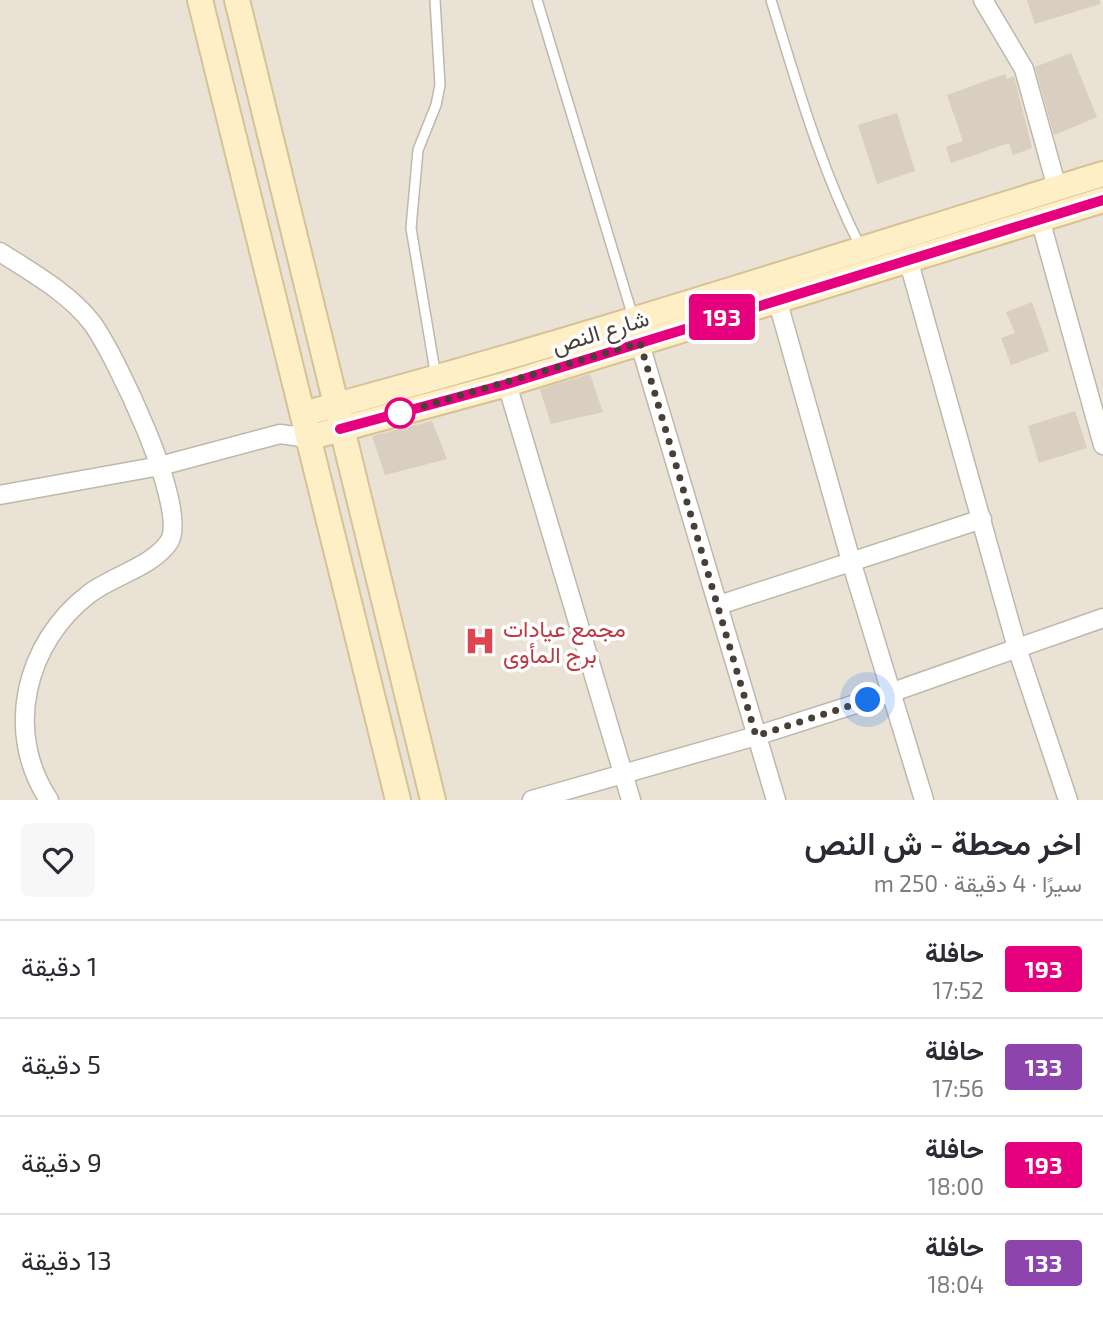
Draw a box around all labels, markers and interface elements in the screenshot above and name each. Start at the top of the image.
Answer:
line badge: 193 [682,294,762,340]
text: 193 [703,302,741,331]
street label: شارع النص [548,303,653,362]
unlabelled marker [385,398,415,428]
place label: مجمع عيادات برج المأوى [503,614,626,671]
hospital icon: مجمع عيادات برج المأوى [463,624,497,658]
your location [850,682,885,717]
text: اخر محطة - ش النص [804,822,1082,862]
button: heart [21,823,95,897]
text: سيرًا · 4 دقيقة · 250 m [874,869,1082,897]
text: حافلة [925,936,984,967]
text: 1 دقيقة [21,950,97,981]
text: 193 [1024,954,1063,983]
text: 17:52 [932,976,984,1004]
text: حافلة [925,1034,984,1065]
text: 5 دقيقة [21,1048,101,1079]
text: 133 [1025,1052,1062,1081]
text: 17:56 [932,1074,984,1102]
text: حافلة [925,1132,984,1163]
text: 9 دقيقة [21,1146,102,1177]
text: 193 [1024,1150,1063,1179]
text: 18:00 [928,1172,984,1200]
text: حافلة [925,1230,984,1261]
text: 13 دقيقة [21,1244,112,1275]
text: 133 [1025,1248,1062,1277]
text: 18:04 [927,1270,984,1298]

